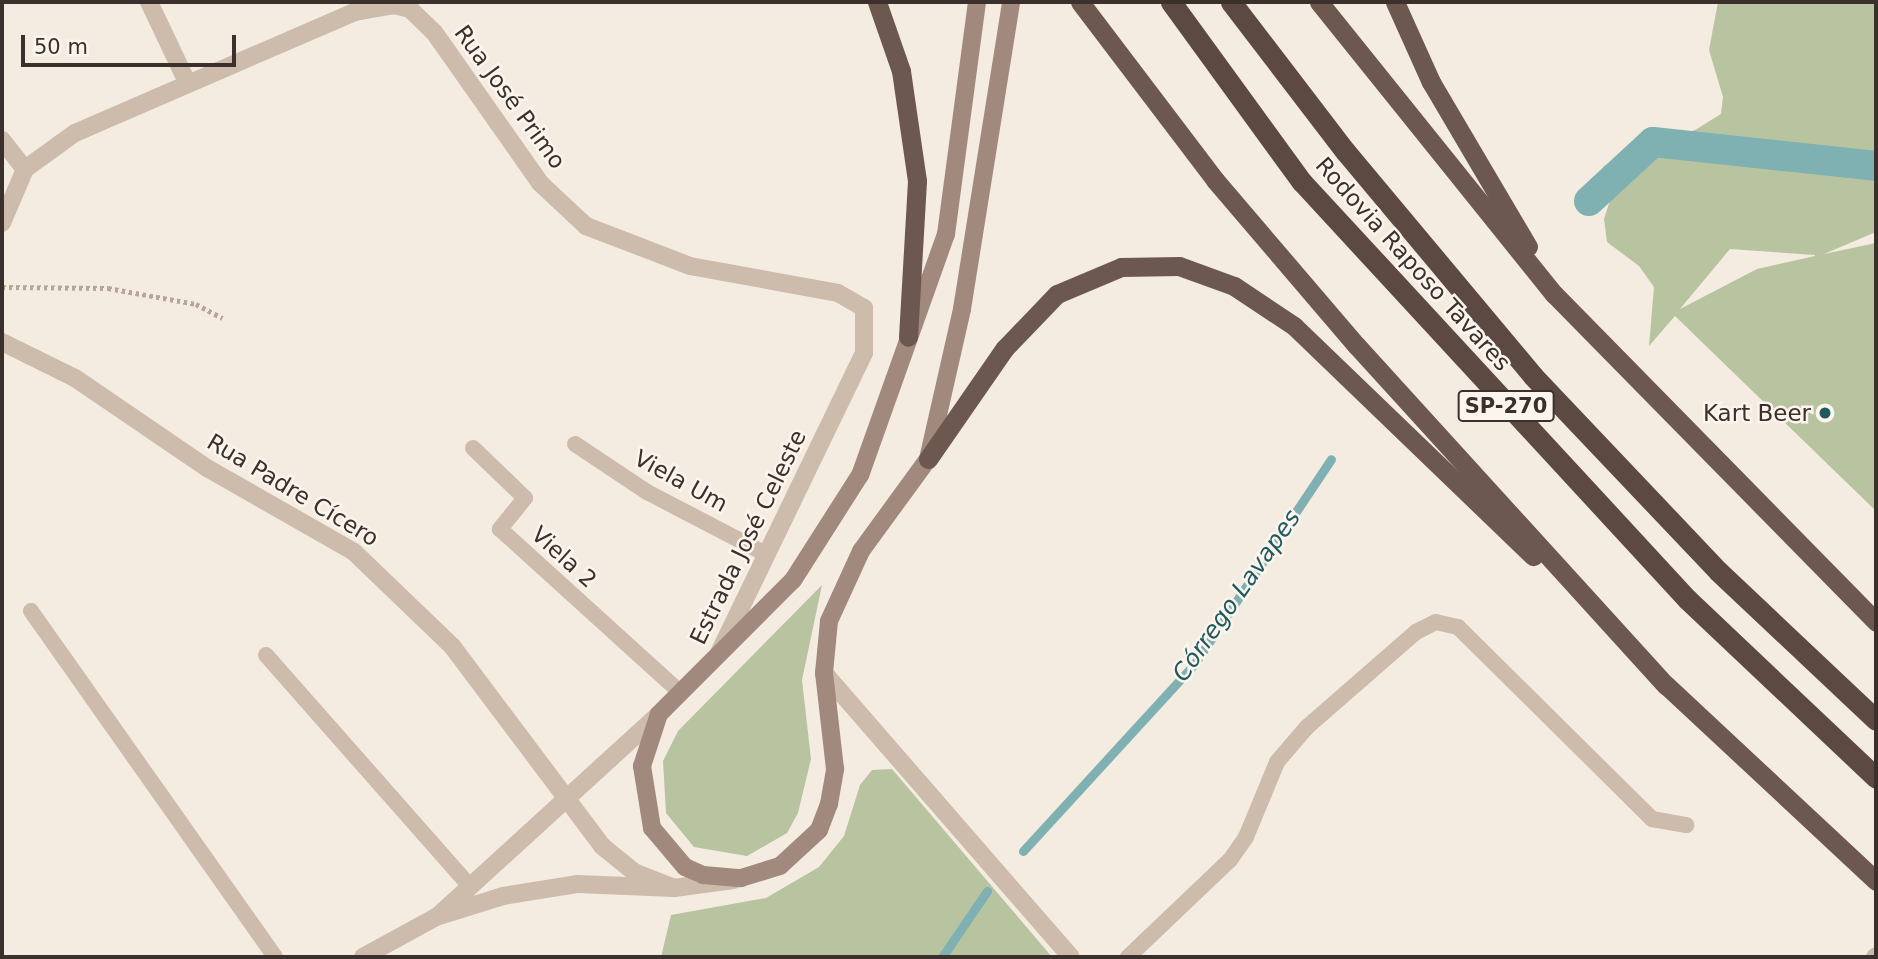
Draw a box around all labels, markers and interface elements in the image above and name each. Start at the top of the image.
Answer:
street label: Rua José Primo [449,20,571,174]
scale bar [24,21,240,65]
text: 50 m [34,35,88,59]
street label: Rodovia Raposo Tavares [1310,152,1516,376]
road number: SP-270 [1457,388,1555,424]
place label: Kart Beer [1703,399,1811,427]
marker: Kart Beer [1817,405,1833,421]
street label: Estrada José Celeste [684,425,812,649]
street label: Rua Padre Cícero [202,428,384,552]
street label: Viela Um [629,444,733,518]
water label: Córrego Lavapes [1167,505,1307,687]
street label: Viela 2 [526,521,602,593]

